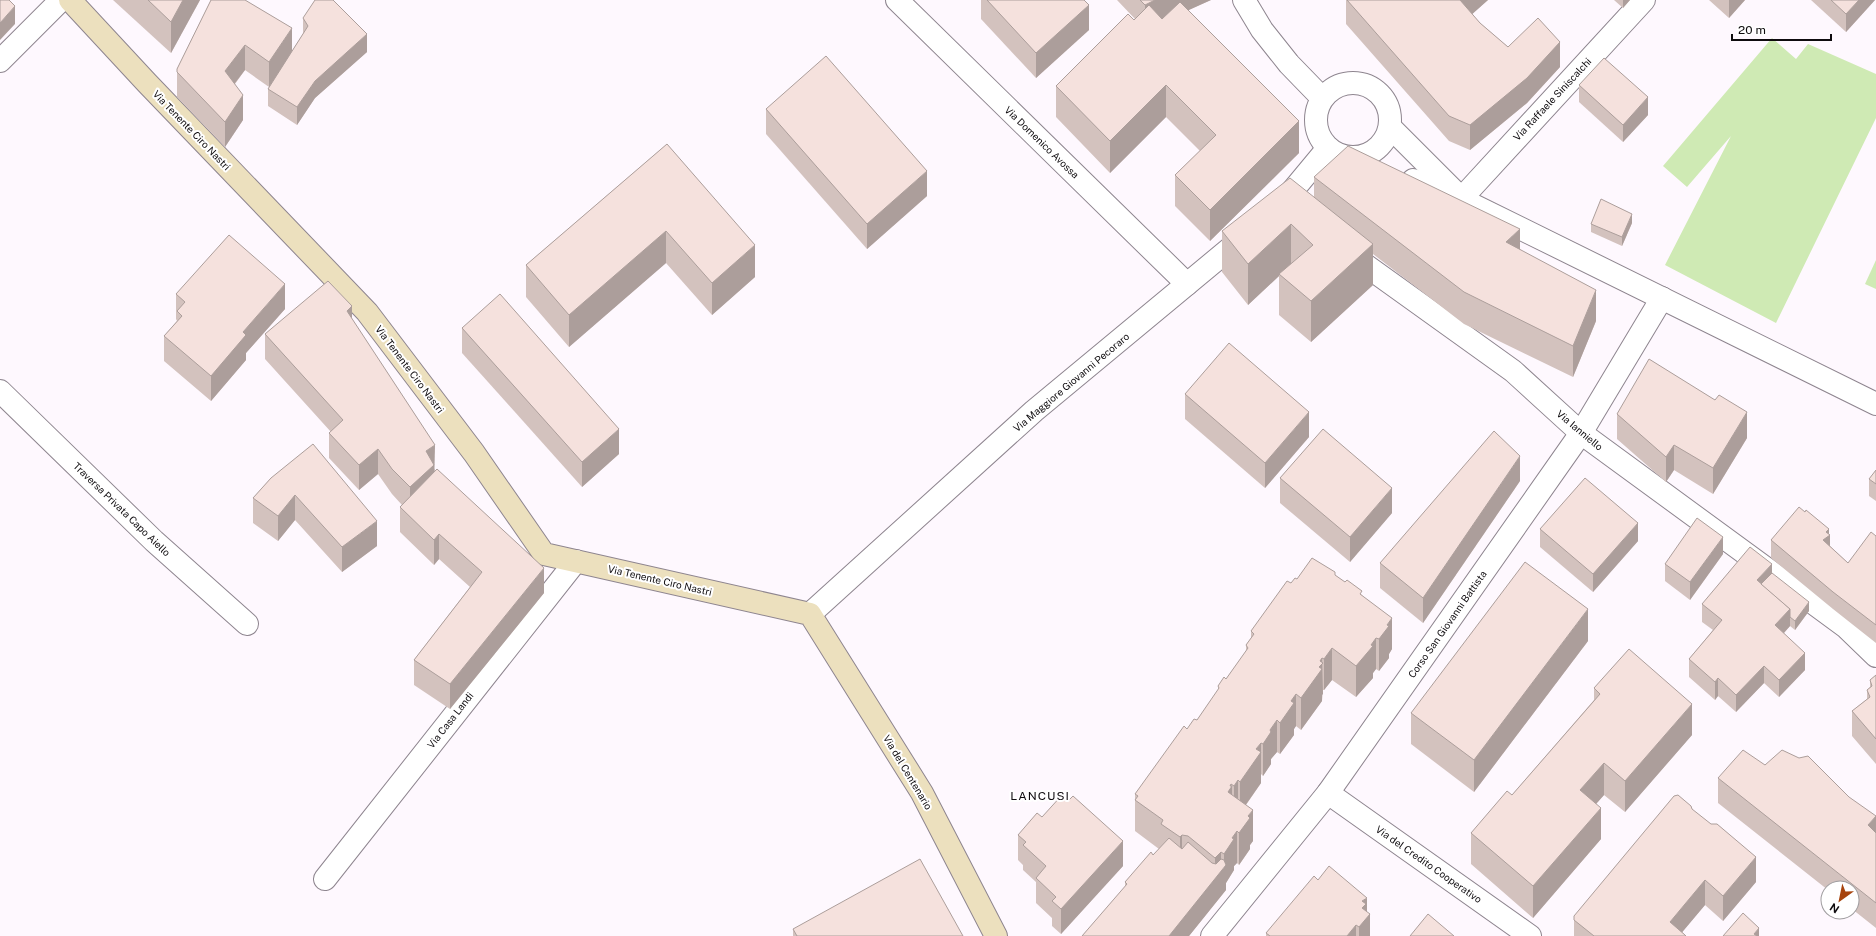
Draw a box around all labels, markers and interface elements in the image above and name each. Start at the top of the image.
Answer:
scale bar [1732,16,1831,42]
text: 20 m [1738,23,1766,37]
street label: Via Raffaele Siniscalchi [1511,55,1593,143]
street label: Via Tenente Ciro Nastri [151,88,233,172]
street label: Via Domenico Avossa [1002,103,1082,181]
street label: Via Tenente Ciro Nastri [373,323,447,415]
street label: Via Maggiore Giovanni Pecoraro [1011,330,1132,434]
street label: Via Ianniello [1555,407,1606,453]
street label: Traversa Privata Capo Aiello [71,460,173,559]
street label: Via Tenente Ciro Nastri [607,562,713,598]
street label: Corso San Giovanni Battista [1405,568,1489,680]
street label: Via Casa Landi [424,690,476,750]
street label: Via del Centenario [881,733,935,812]
district label: LANCUSI [1010,789,1070,803]
street label: Via del Credito Cooperativo [1374,823,1485,905]
north arrow [1820,880,1860,920]
text: N [1828,901,1841,916]

